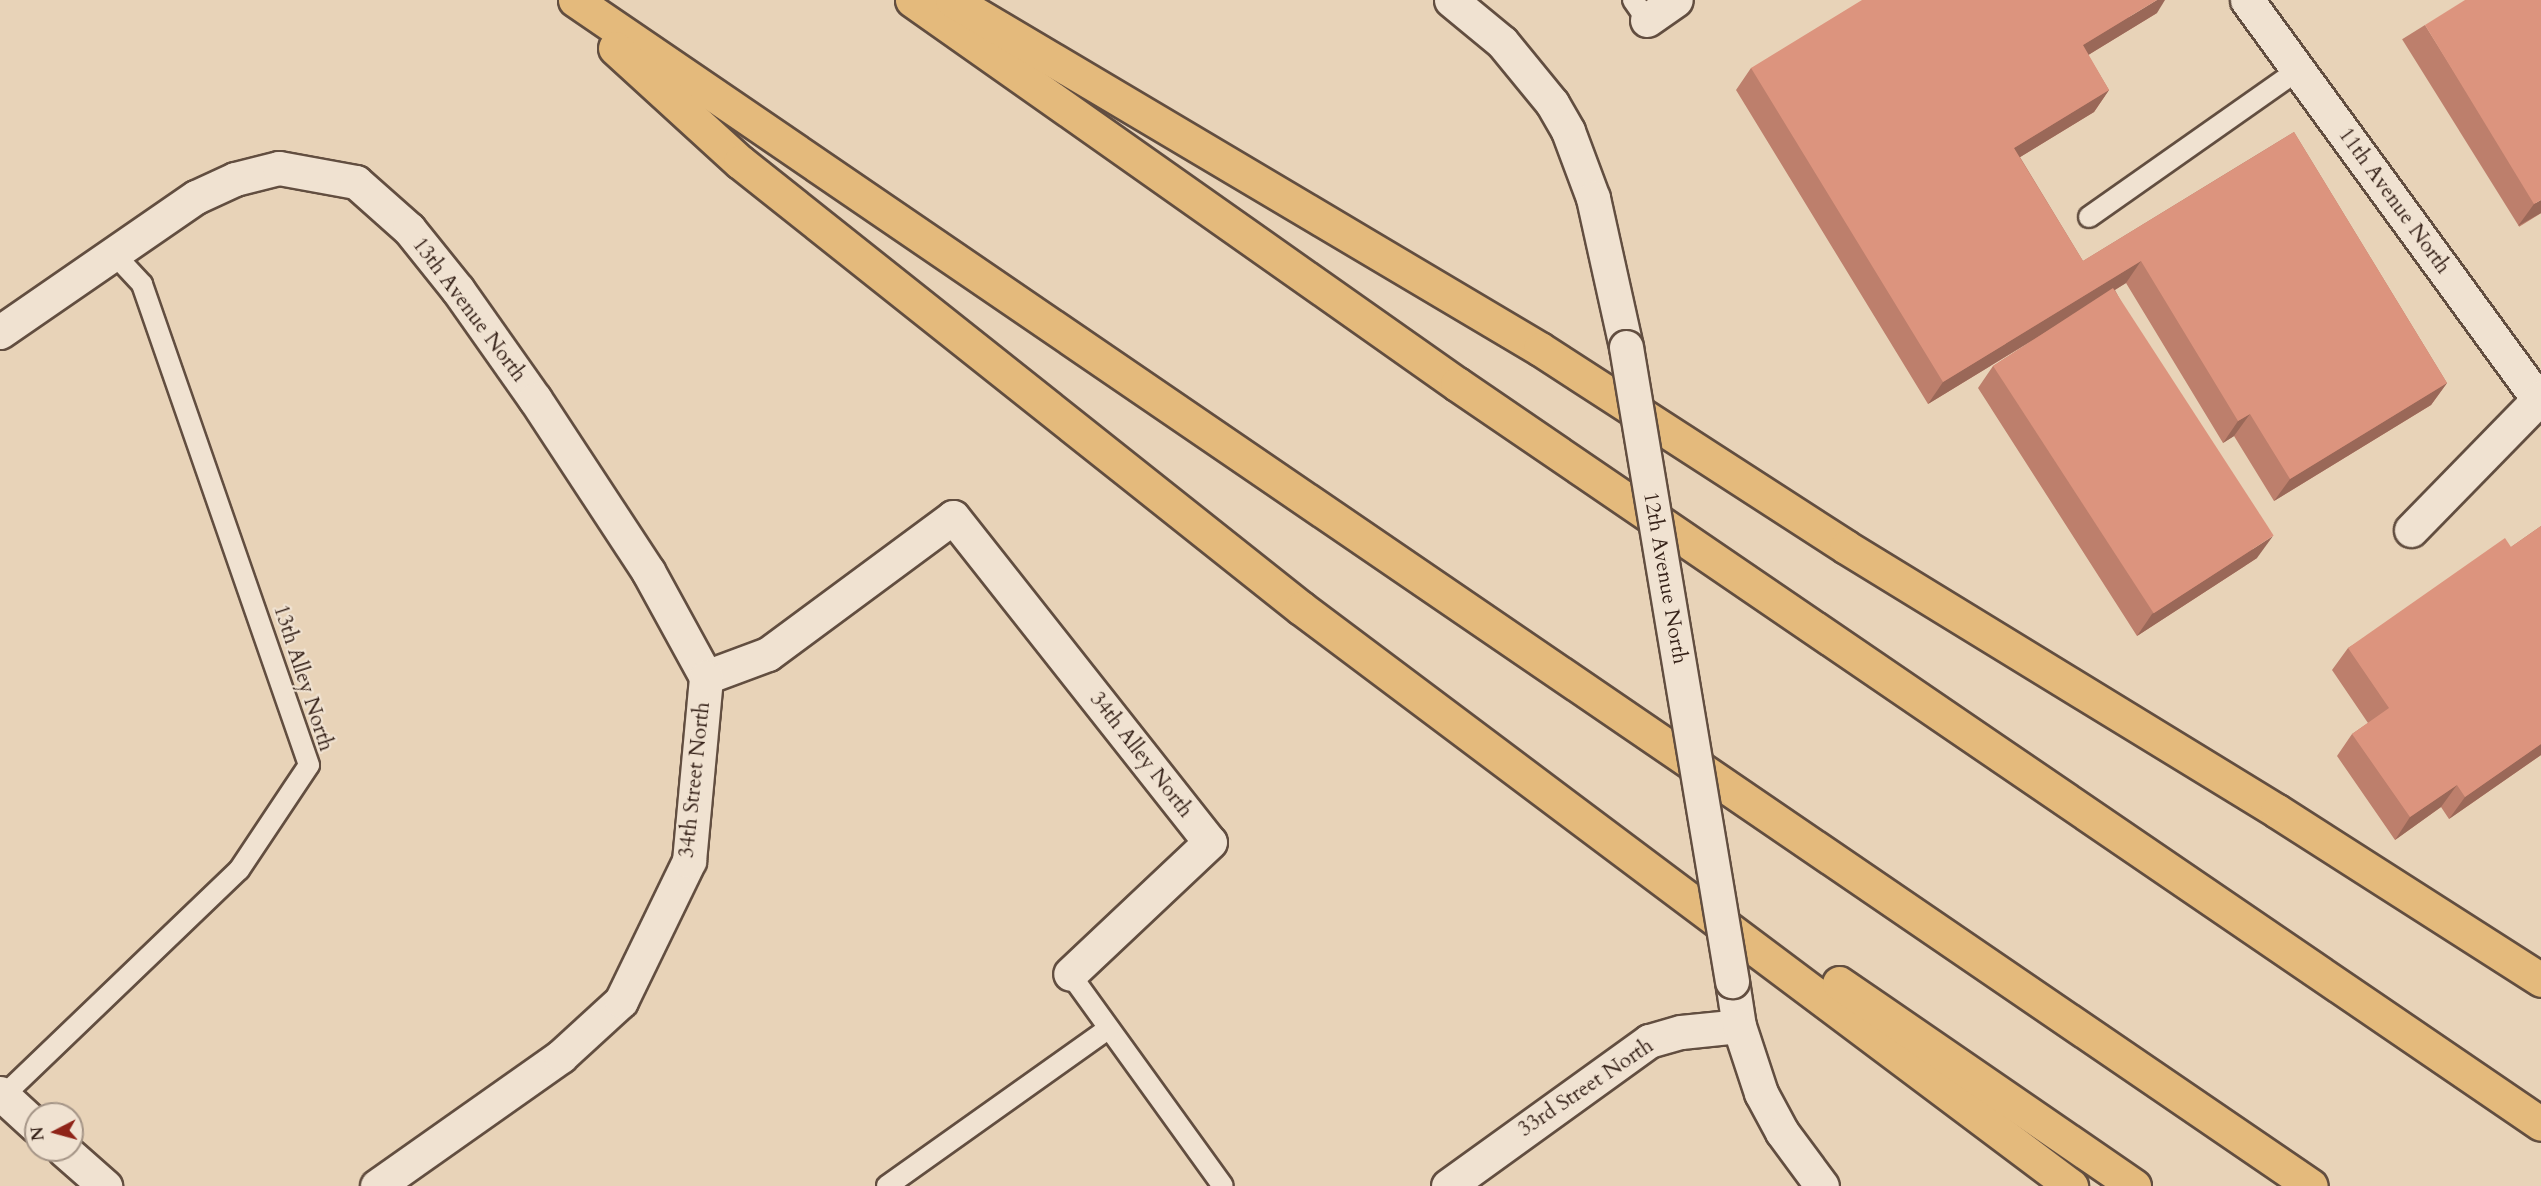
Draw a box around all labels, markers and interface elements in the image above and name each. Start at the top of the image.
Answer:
street label: 11th Avenue North [2333,123,2455,279]
street label: 13th Avenue North [407,233,531,387]
street label: 12th Avenue North [1637,490,1693,666]
street label: 13th Alley North [267,602,339,754]
street label: 34th Alley North [1084,687,1198,823]
street label: 34th Street North [674,701,716,859]
street label: 33rd Street North [1514,1034,1658,1142]
north arrow [24,1102,84,1162]
text: N [26,1126,50,1142]

